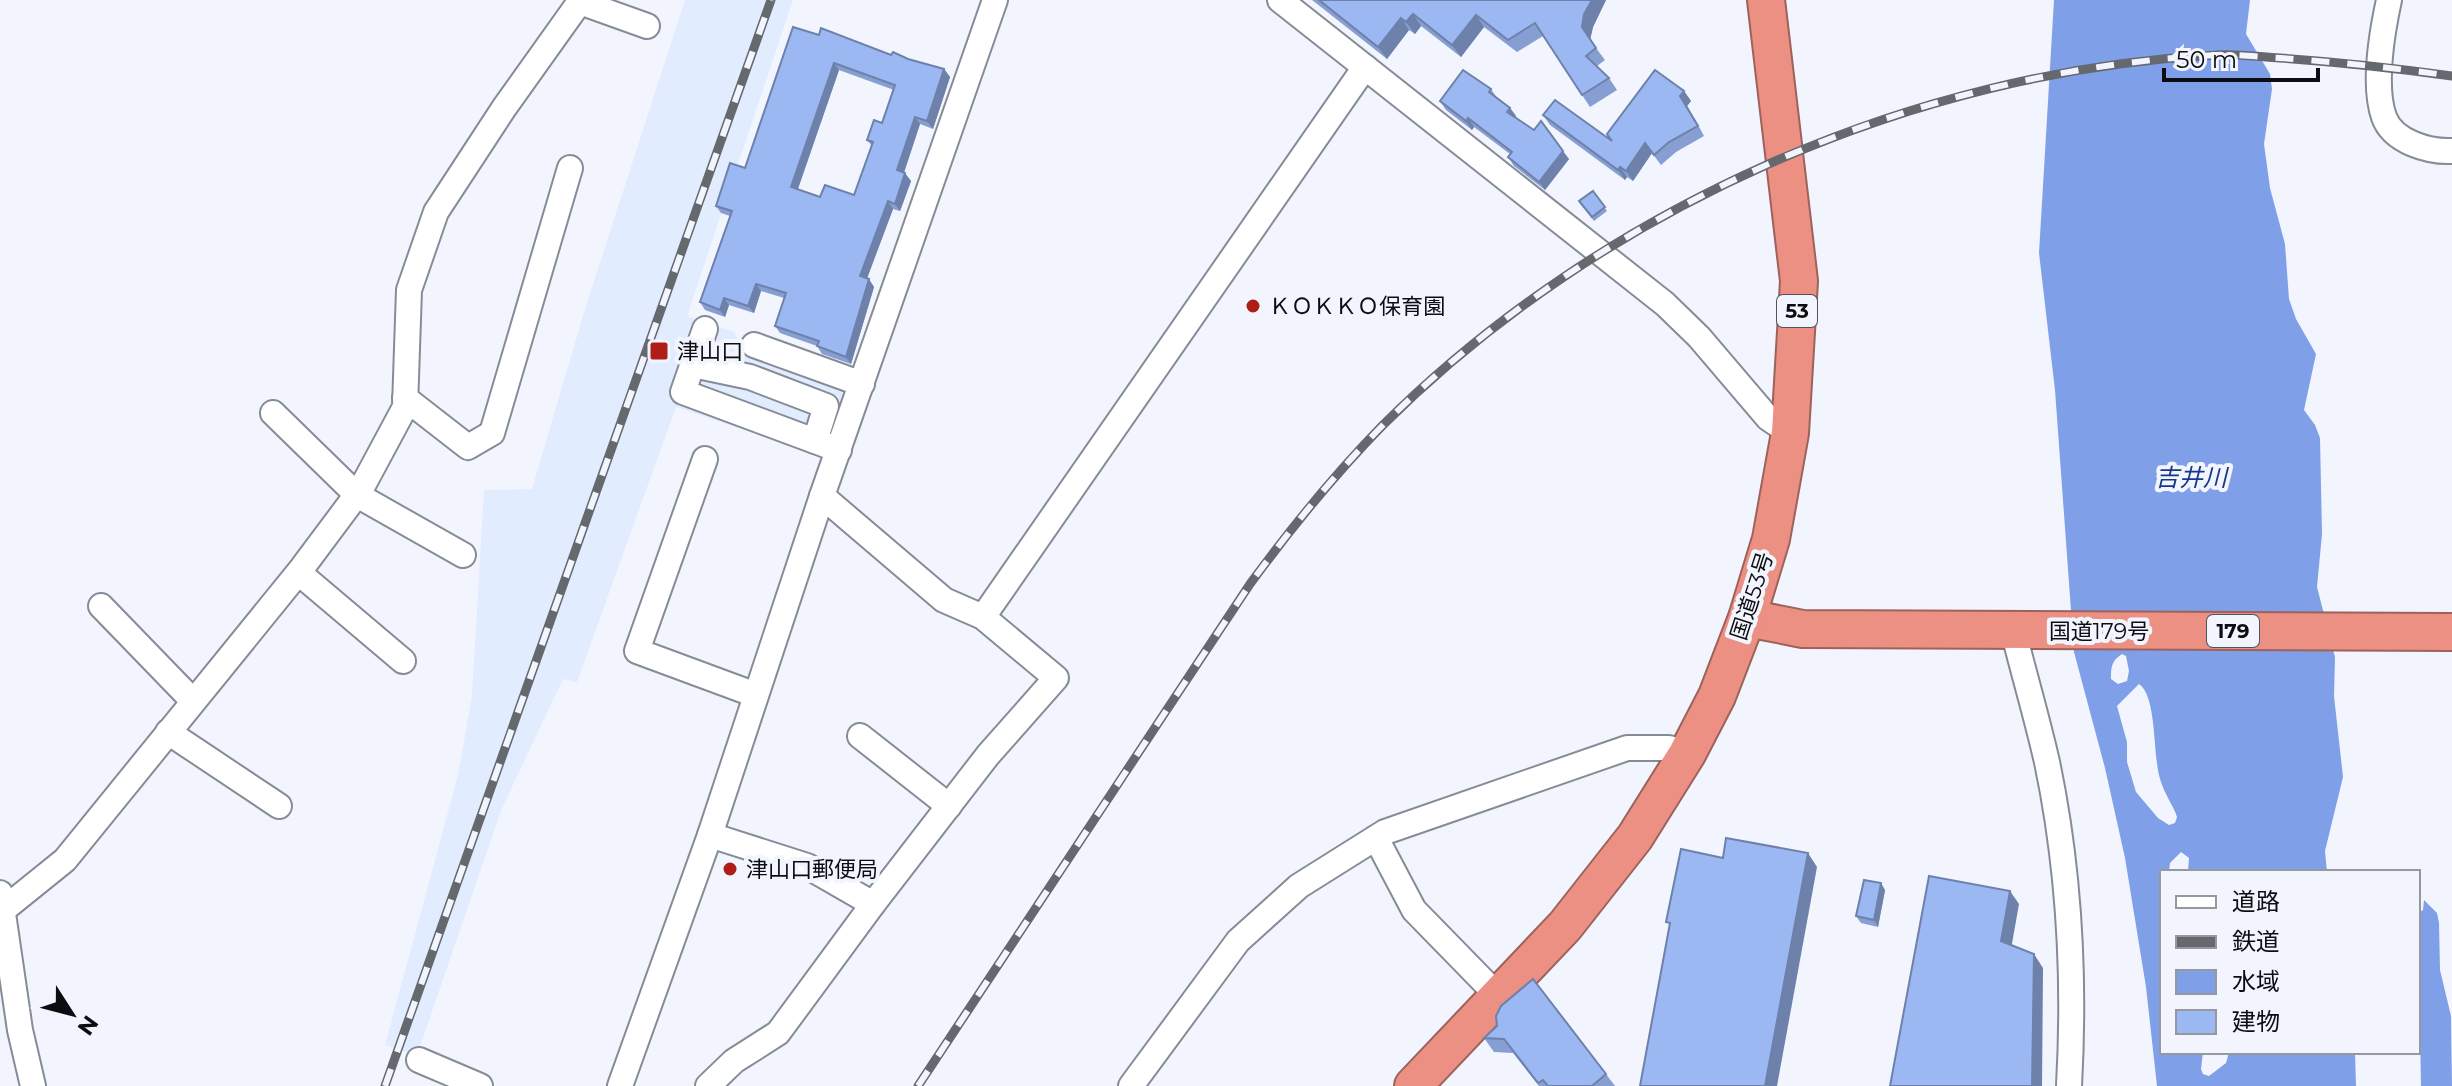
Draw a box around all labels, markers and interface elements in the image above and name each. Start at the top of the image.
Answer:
scale bar [2164,32,2318,82]
text: 50 m [2176,45,2237,74]
place label: ＫＯＫＫＯ保育園 [1269,293,1445,320]
road number: 53 [1777,295,1817,327]
marker: ＫＯＫＫＯ保育園 [1244,297,1262,315]
place label: 津山口 [677,338,743,365]
marker: 津山口 [648,340,670,362]
water label: 吉井川 [2155,463,2230,492]
street label: 国道53号 [1725,549,1779,643]
road number: 179 [2207,615,2259,647]
street label: 国道179号 [2049,618,2149,645]
place label: 津山口郵便局 [746,856,878,883]
marker: 津山口郵便局 [721,860,739,878]
legend [2160,870,2420,1054]
text: 道路 [2232,887,2280,916]
text: 鉄道 [2232,927,2280,956]
text: 水域 [2232,967,2280,996]
north arrow [32,974,112,1054]
text: 建物 [2232,1007,2280,1036]
text: N [72,1010,104,1041]

